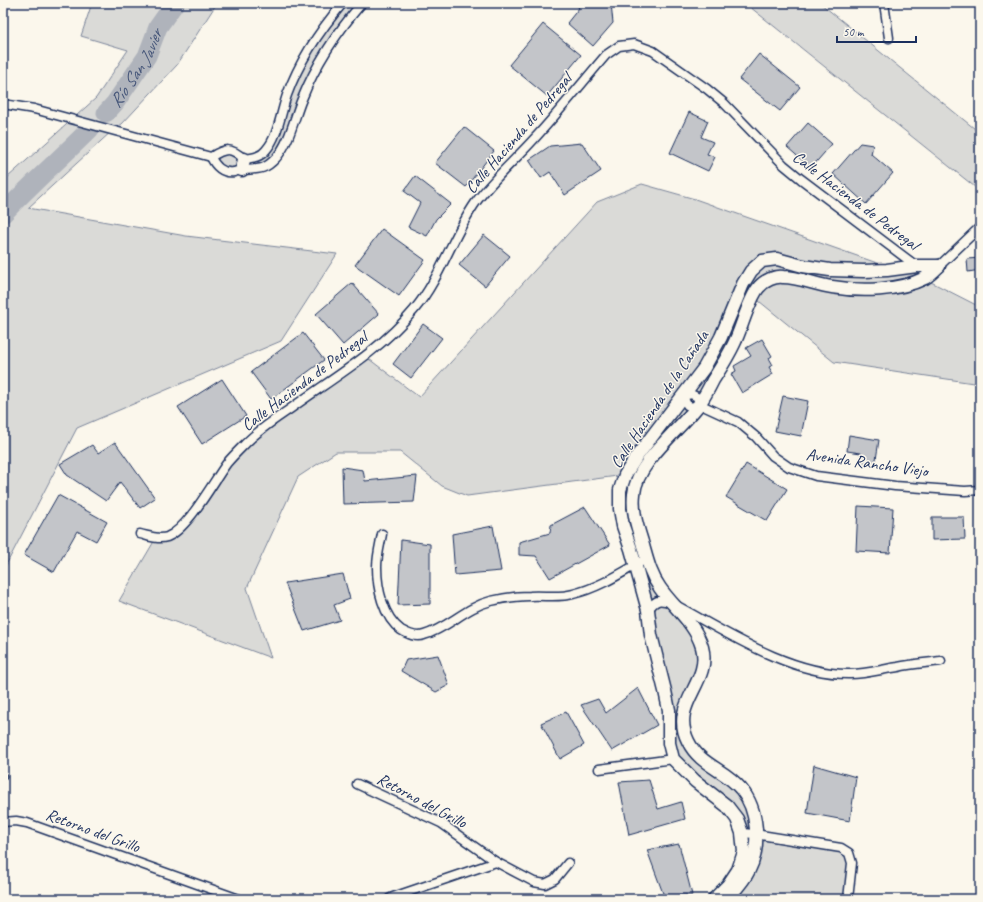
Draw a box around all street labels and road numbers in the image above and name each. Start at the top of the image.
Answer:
street label: Calle Hacienda de Pedregal [461,67,578,198]
street label: Calle Hacienda de Pedregal [789,146,925,256]
street label: Calle Hacienda de Pedregal [237,325,374,436]
street label: Calle Hacienda de la Cañada [606,325,714,472]
street label: Avenida Rancho Viejo [805,444,931,482]
street label: Retorno del Grillo [373,768,471,833]
street label: Retorno del Grillo [43,804,144,858]

